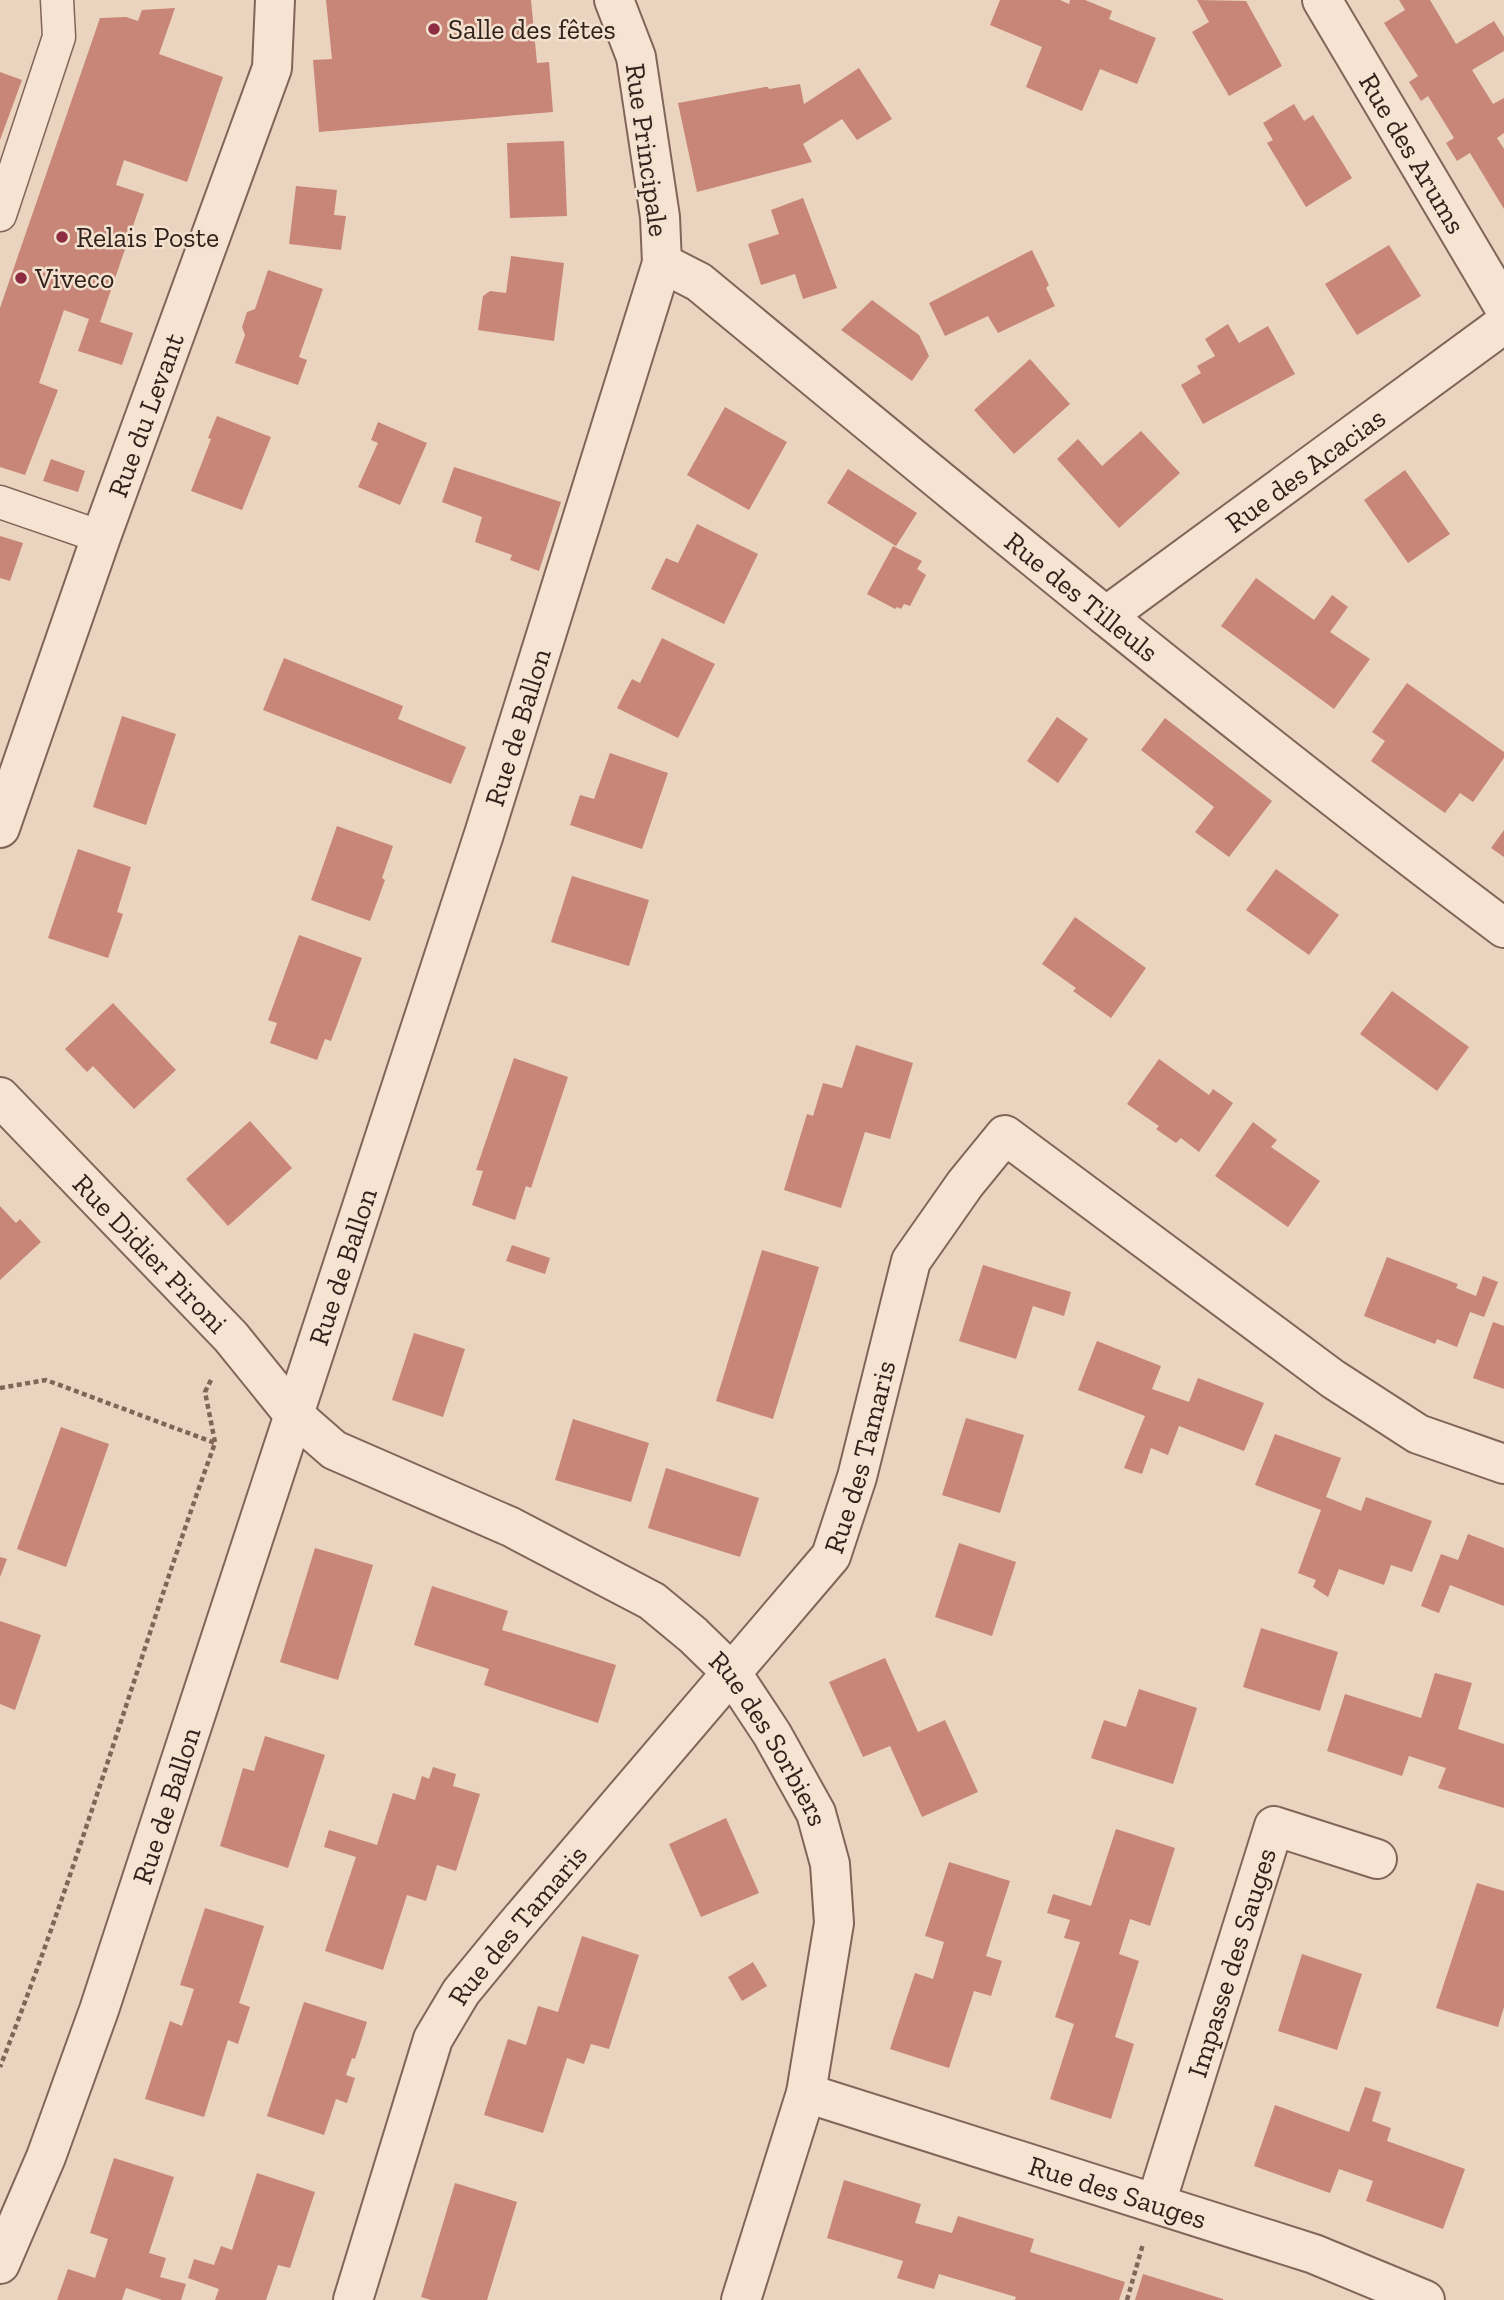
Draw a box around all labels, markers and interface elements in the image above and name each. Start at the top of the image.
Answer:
place label: Salle des fêtes [448,13,616,46]
marker: Salle des fêtes [426,21,442,37]
street label: Rue Principale [619,61,675,239]
street label: Rue des Arums [1352,67,1473,239]
place label: Relais Poste [76,221,219,254]
marker: Relais Poste [54,229,70,245]
place label: Viveco [34,262,114,295]
marker: Viveco [13,270,29,286]
street label: Rue du Levant [101,328,191,501]
street label: Rue des Acacias [1219,400,1391,539]
street label: Rue des Tilleuls [998,524,1165,668]
street label: Rue de Ballon [477,644,557,810]
street label: Rue Didier Pironi [66,1167,235,1340]
street label: Rue de Ballon [301,1184,383,1349]
street label: Rue des Tamaris [817,1357,902,1557]
street label: Rue des Sorbiers [703,1644,835,1829]
street label: Rue de Ballon [125,1723,207,1888]
street label: Rue des Tamaris [441,1838,594,2011]
street label: Impasse des Sauges [1180,1844,1283,2081]
street label: Rue des Sauges [1025,2148,1211,2235]

